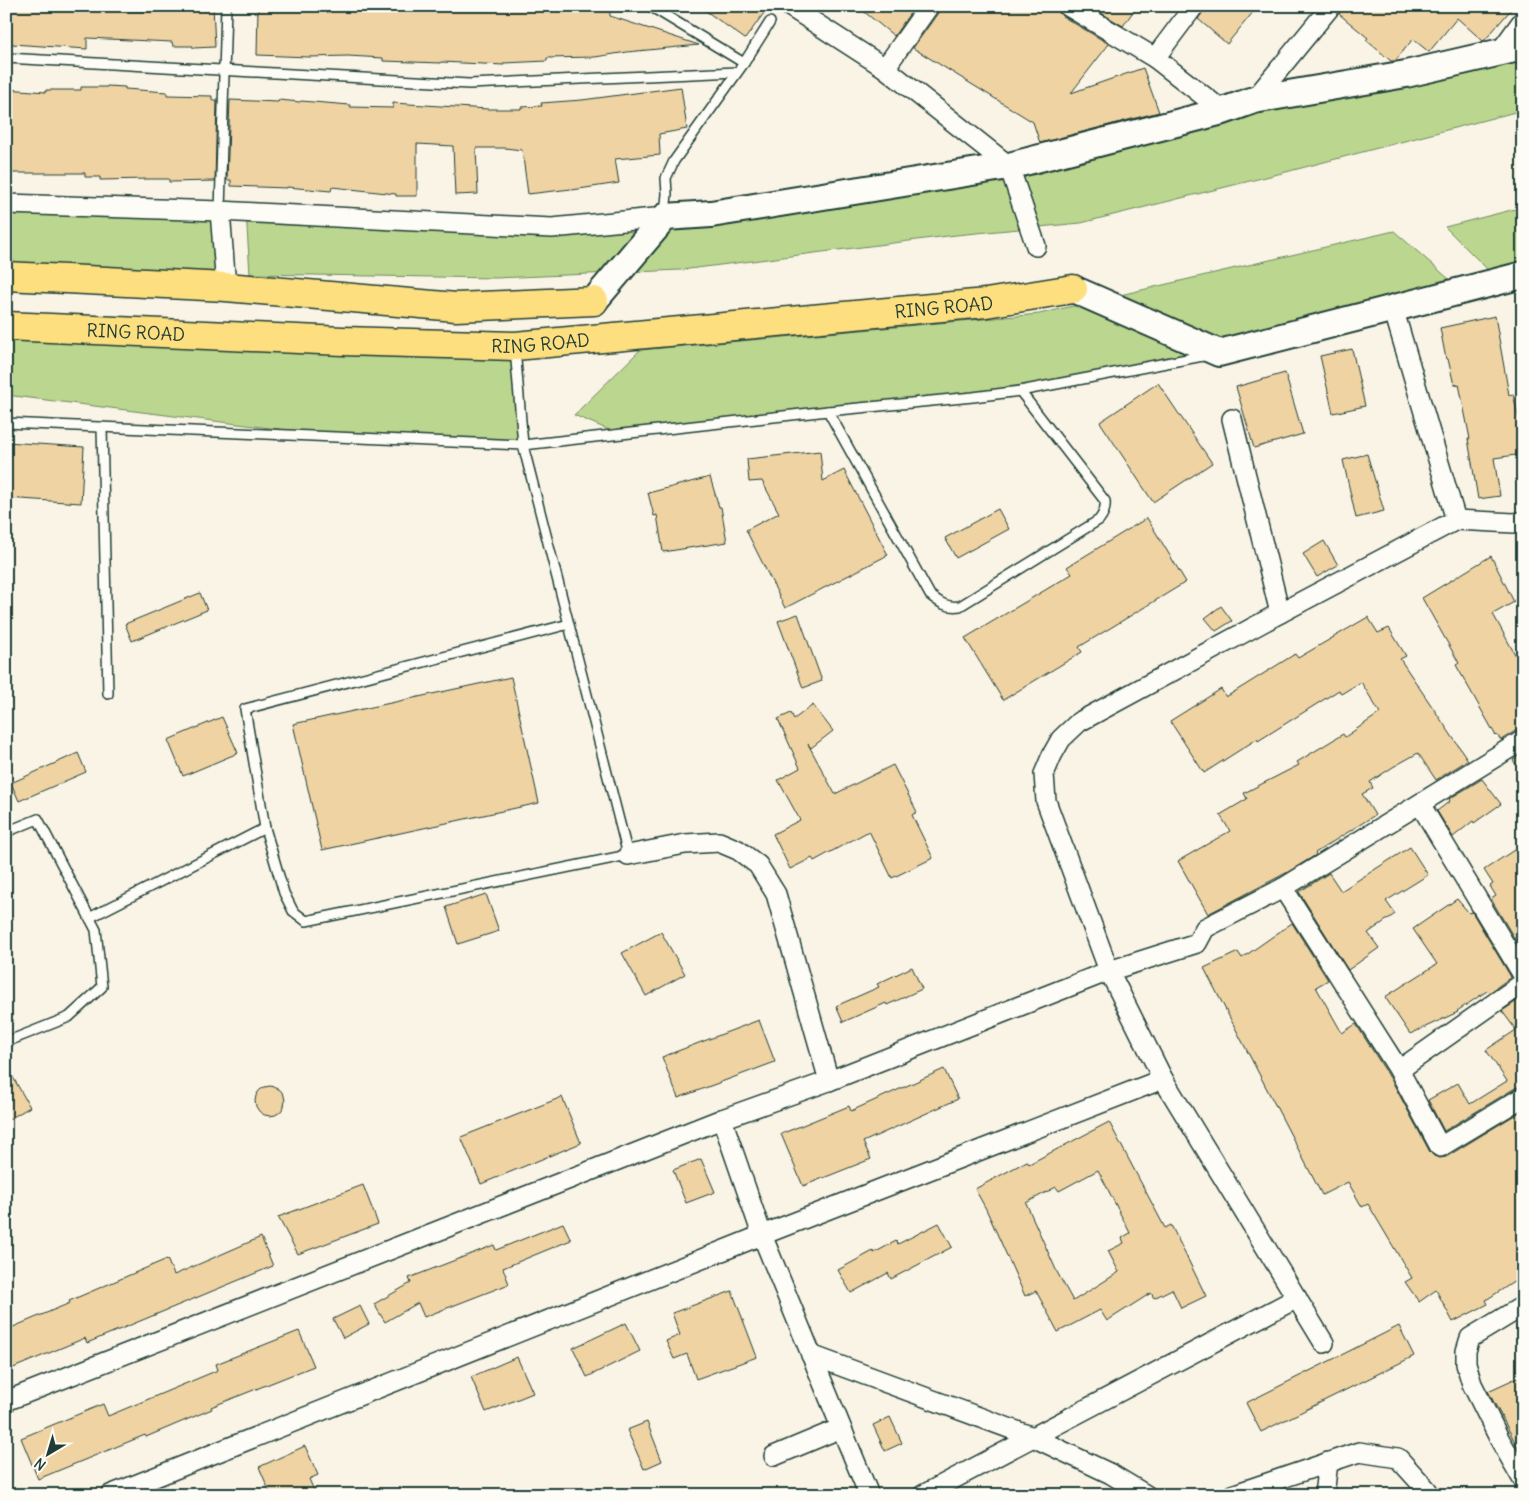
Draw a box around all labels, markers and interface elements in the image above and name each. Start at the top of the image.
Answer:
street label: RING ROAD [894,291,995,323]
street label: RING ROAD [86,318,186,345]
street label: RING ROAD [491,328,591,358]
north arrow [22,1428,72,1478]
text: N [31,1454,49,1474]

